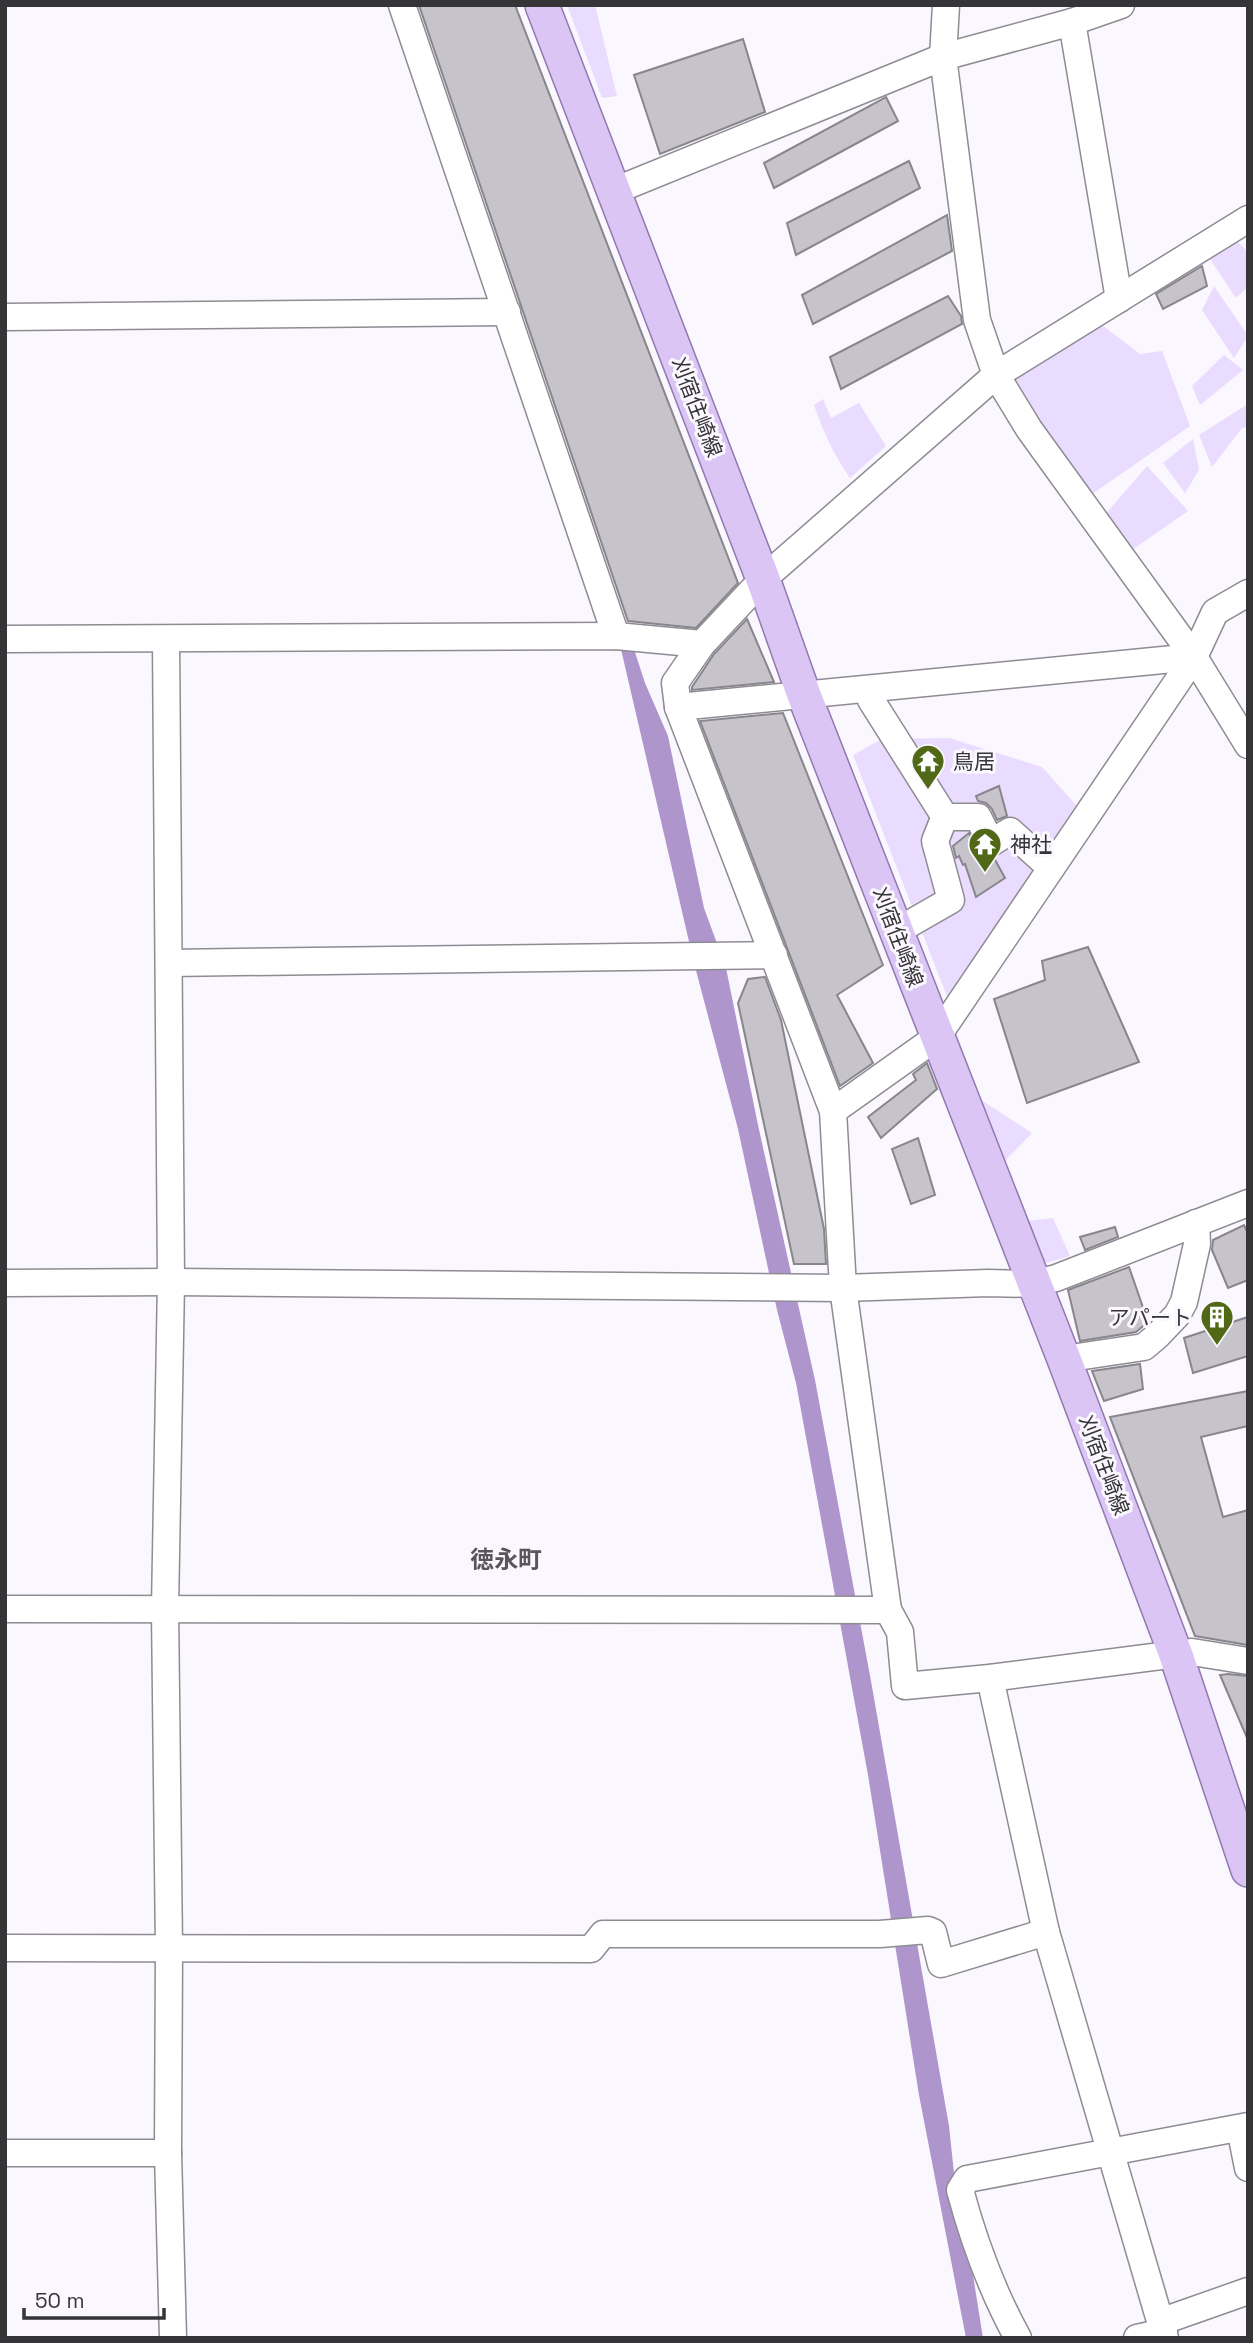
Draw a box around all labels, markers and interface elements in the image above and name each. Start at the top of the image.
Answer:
street label: 刈宿住崎線 [666,353,728,461]
temple icon: 鳥居 [909,742,947,791]
place label: 鳥居 [953,748,995,775]
temple icon: 神社 [966,825,1004,874]
place label: 神社 [1010,831,1052,858]
street label: 刈宿住崎線 [867,883,929,991]
building icon: アパート [1198,1298,1236,1347]
place label: アパート [1108,1304,1192,1331]
street label: 刈宿住崎線 [1073,1411,1135,1519]
district label: 徳永町 [470,1544,542,1575]
scale bar [24,2276,164,2320]
text: 50 m [35,2287,85,2314]

